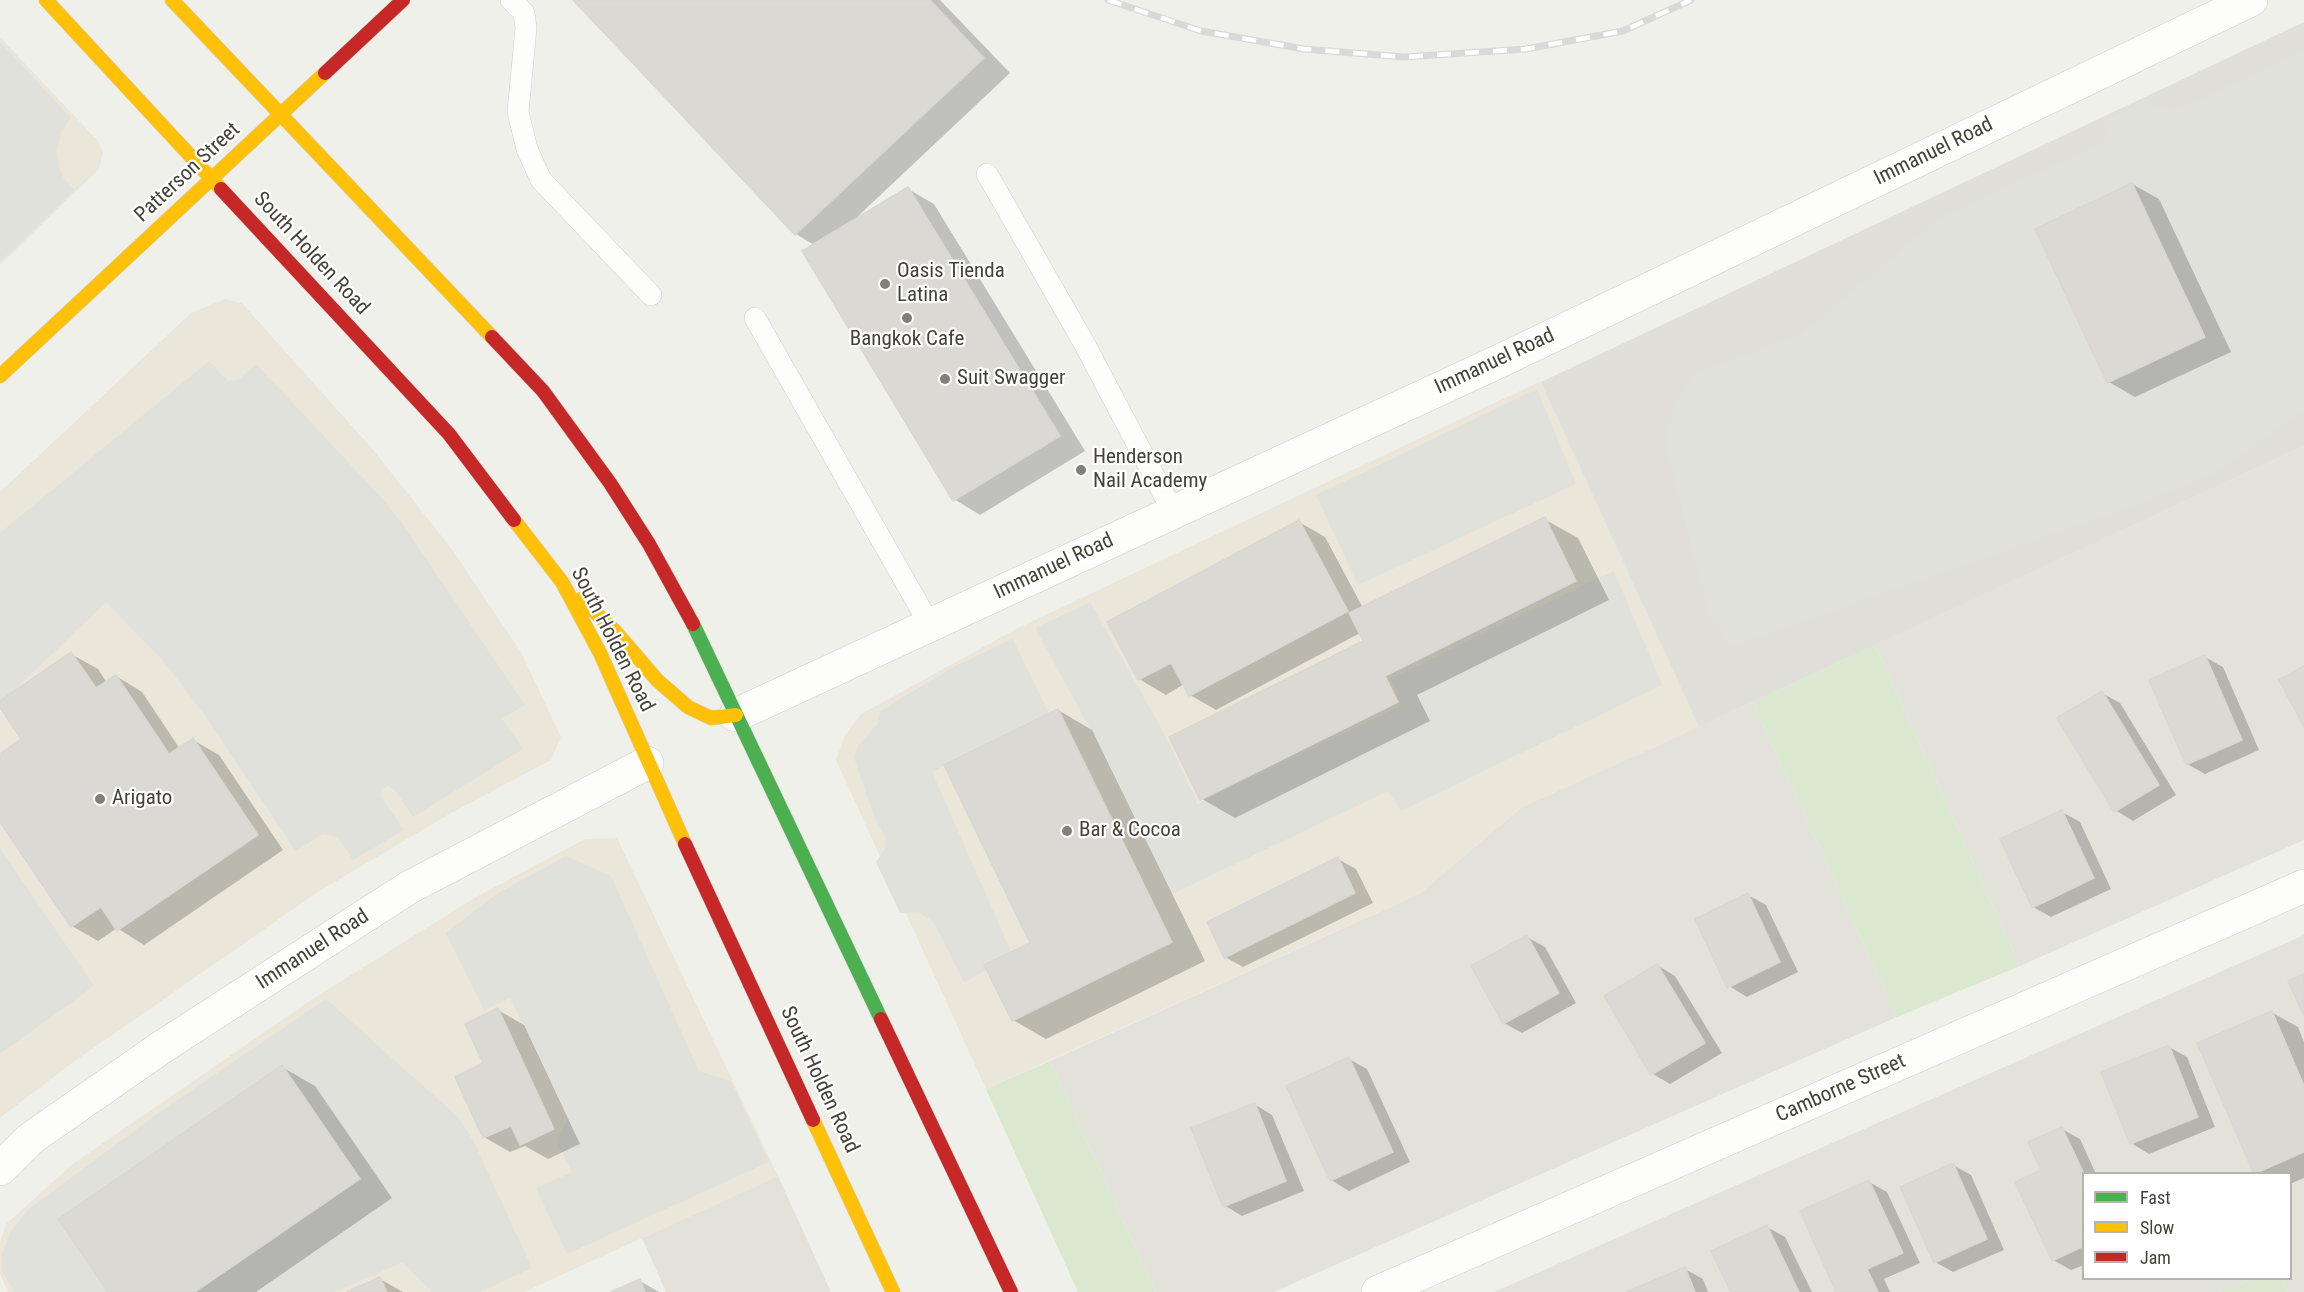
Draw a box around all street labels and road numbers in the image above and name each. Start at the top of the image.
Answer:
street label: Immanuel Road [1871,112,1997,192]
street label: Patterson Street [130,118,246,228]
street label: South Holden Road [248,187,374,321]
street label: Immanuel Road [1431,323,1559,401]
street label: Immanuel Road [990,528,1118,606]
street label: South Holden Road [565,564,659,716]
street label: Immanuel Road [252,904,374,996]
street label: South Holden Road [774,1003,864,1157]
street label: Camborne Street [1772,1049,1910,1129]

